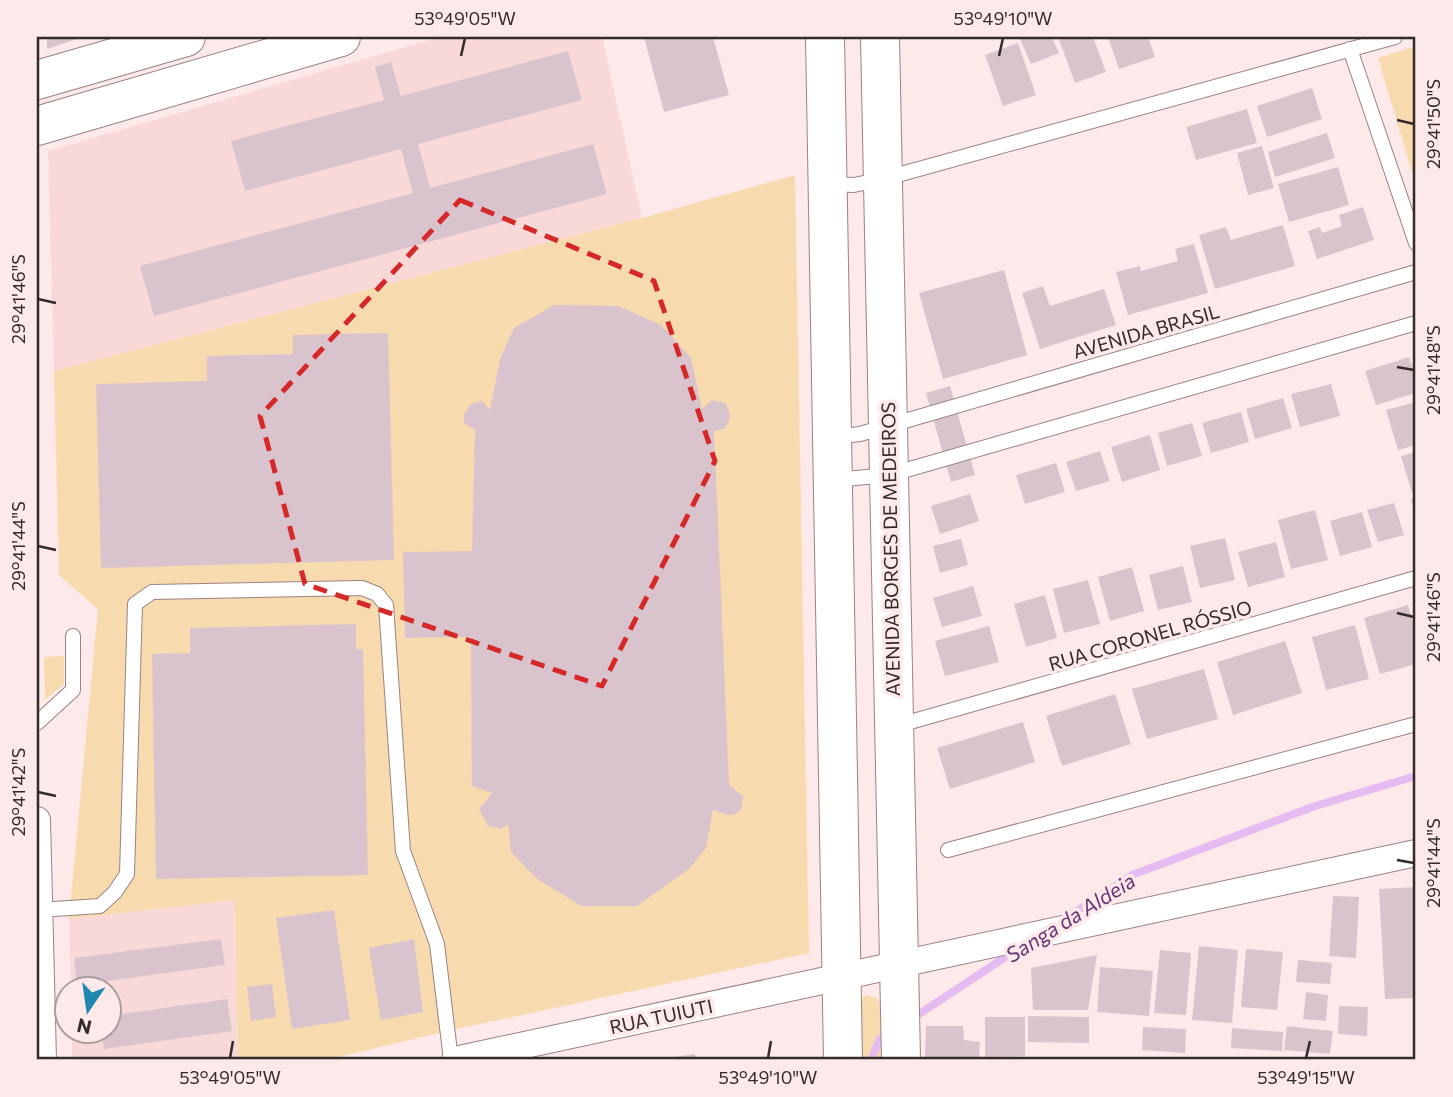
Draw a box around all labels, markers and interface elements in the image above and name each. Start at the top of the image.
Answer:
text: 53°49'05"W [414,7,516,29]
text: 53°49'10"W [954,7,1052,29]
text: 29°41'50"S [1422,79,1444,169]
text: 29°41'46"S [7,254,29,344]
street label: AVENIDA BRASIL [1070,299,1222,363]
text: 29°41'48"S [1422,325,1444,415]
street label: AVENIDA BORGES DE MEDEIROS [876,402,904,696]
text: 29°41'44"S [7,501,29,591]
text: 29°41'46"S [1422,572,1444,662]
street label: RUA CORONEL RÓSSIO [1046,594,1254,675]
text: 29°41'42"S [7,748,29,836]
text: 29°41'44"S [1422,818,1444,908]
water label: Sanga da Aldeia [1001,867,1139,967]
north arrow [52,974,122,1044]
street label: RUA TUIUTI [607,994,715,1038]
text: N [75,1014,94,1040]
text: 53°49'05"W [179,1066,281,1088]
text: 53°49'10"W [719,1066,817,1088]
text: 53°49'15"W [1257,1066,1355,1088]

